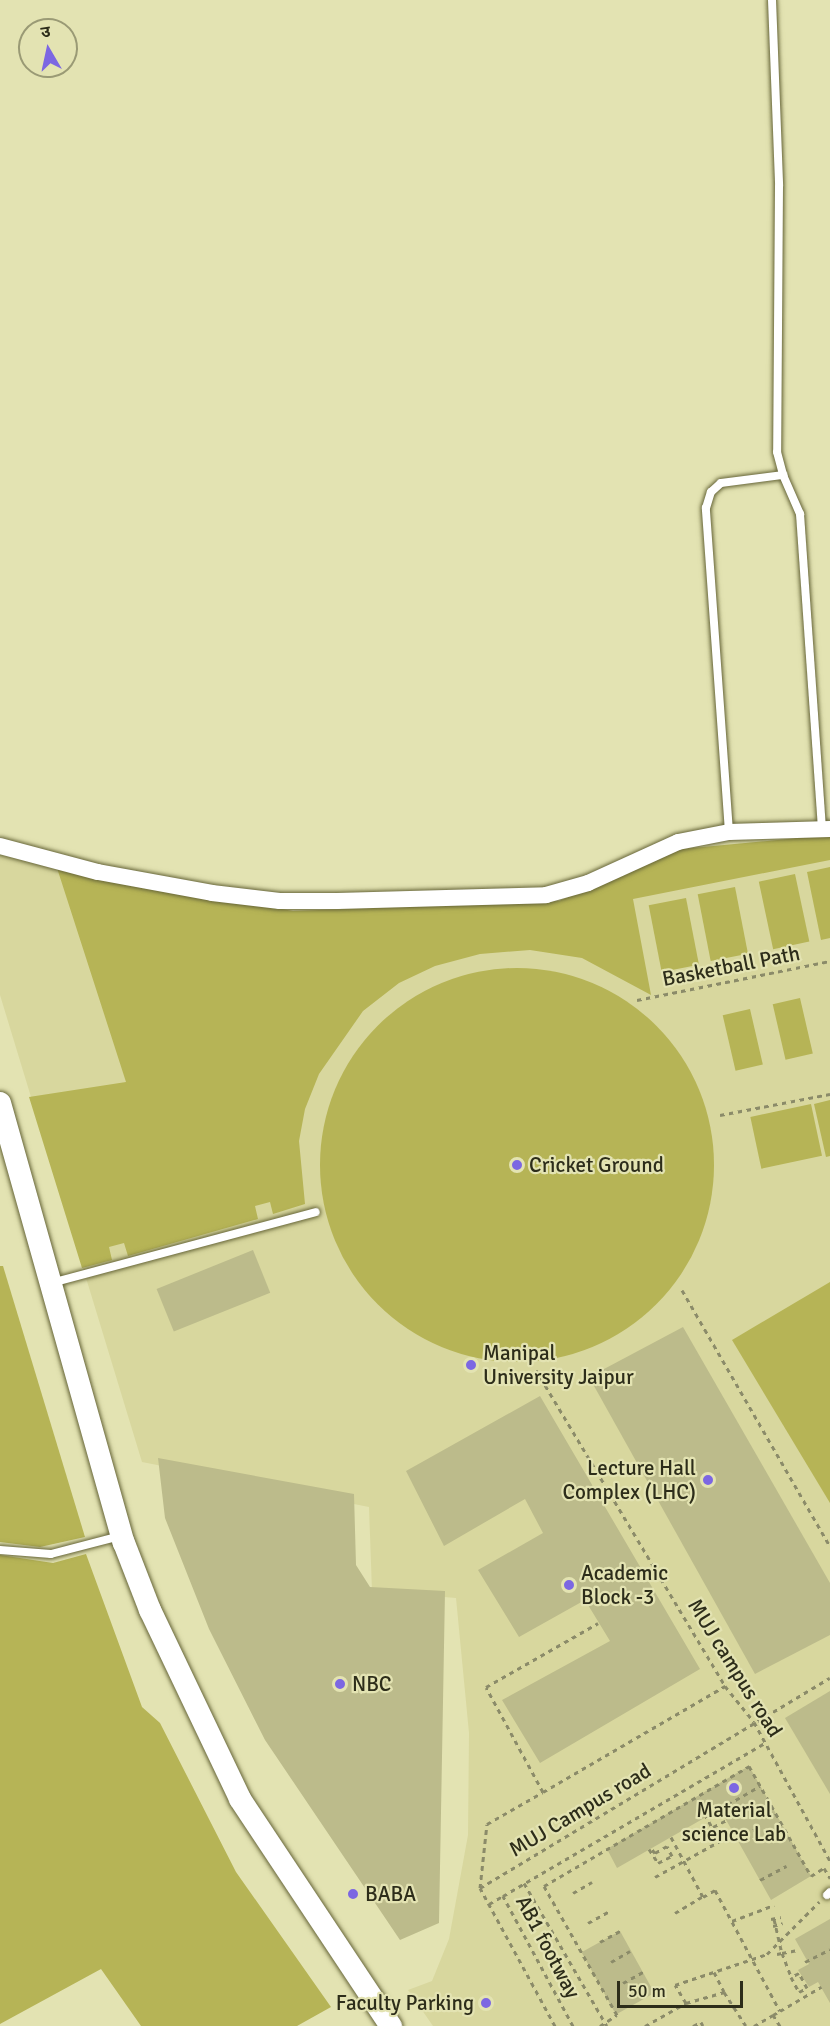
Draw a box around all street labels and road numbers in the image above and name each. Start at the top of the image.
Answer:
street label: Basketball Path [660,940,802,992]
street label: MUJ campus road [682,1594,788,1742]
street label: MUJ Campus road [505,1758,655,1862]
street label: AB1 footway [510,1891,586,2003]

